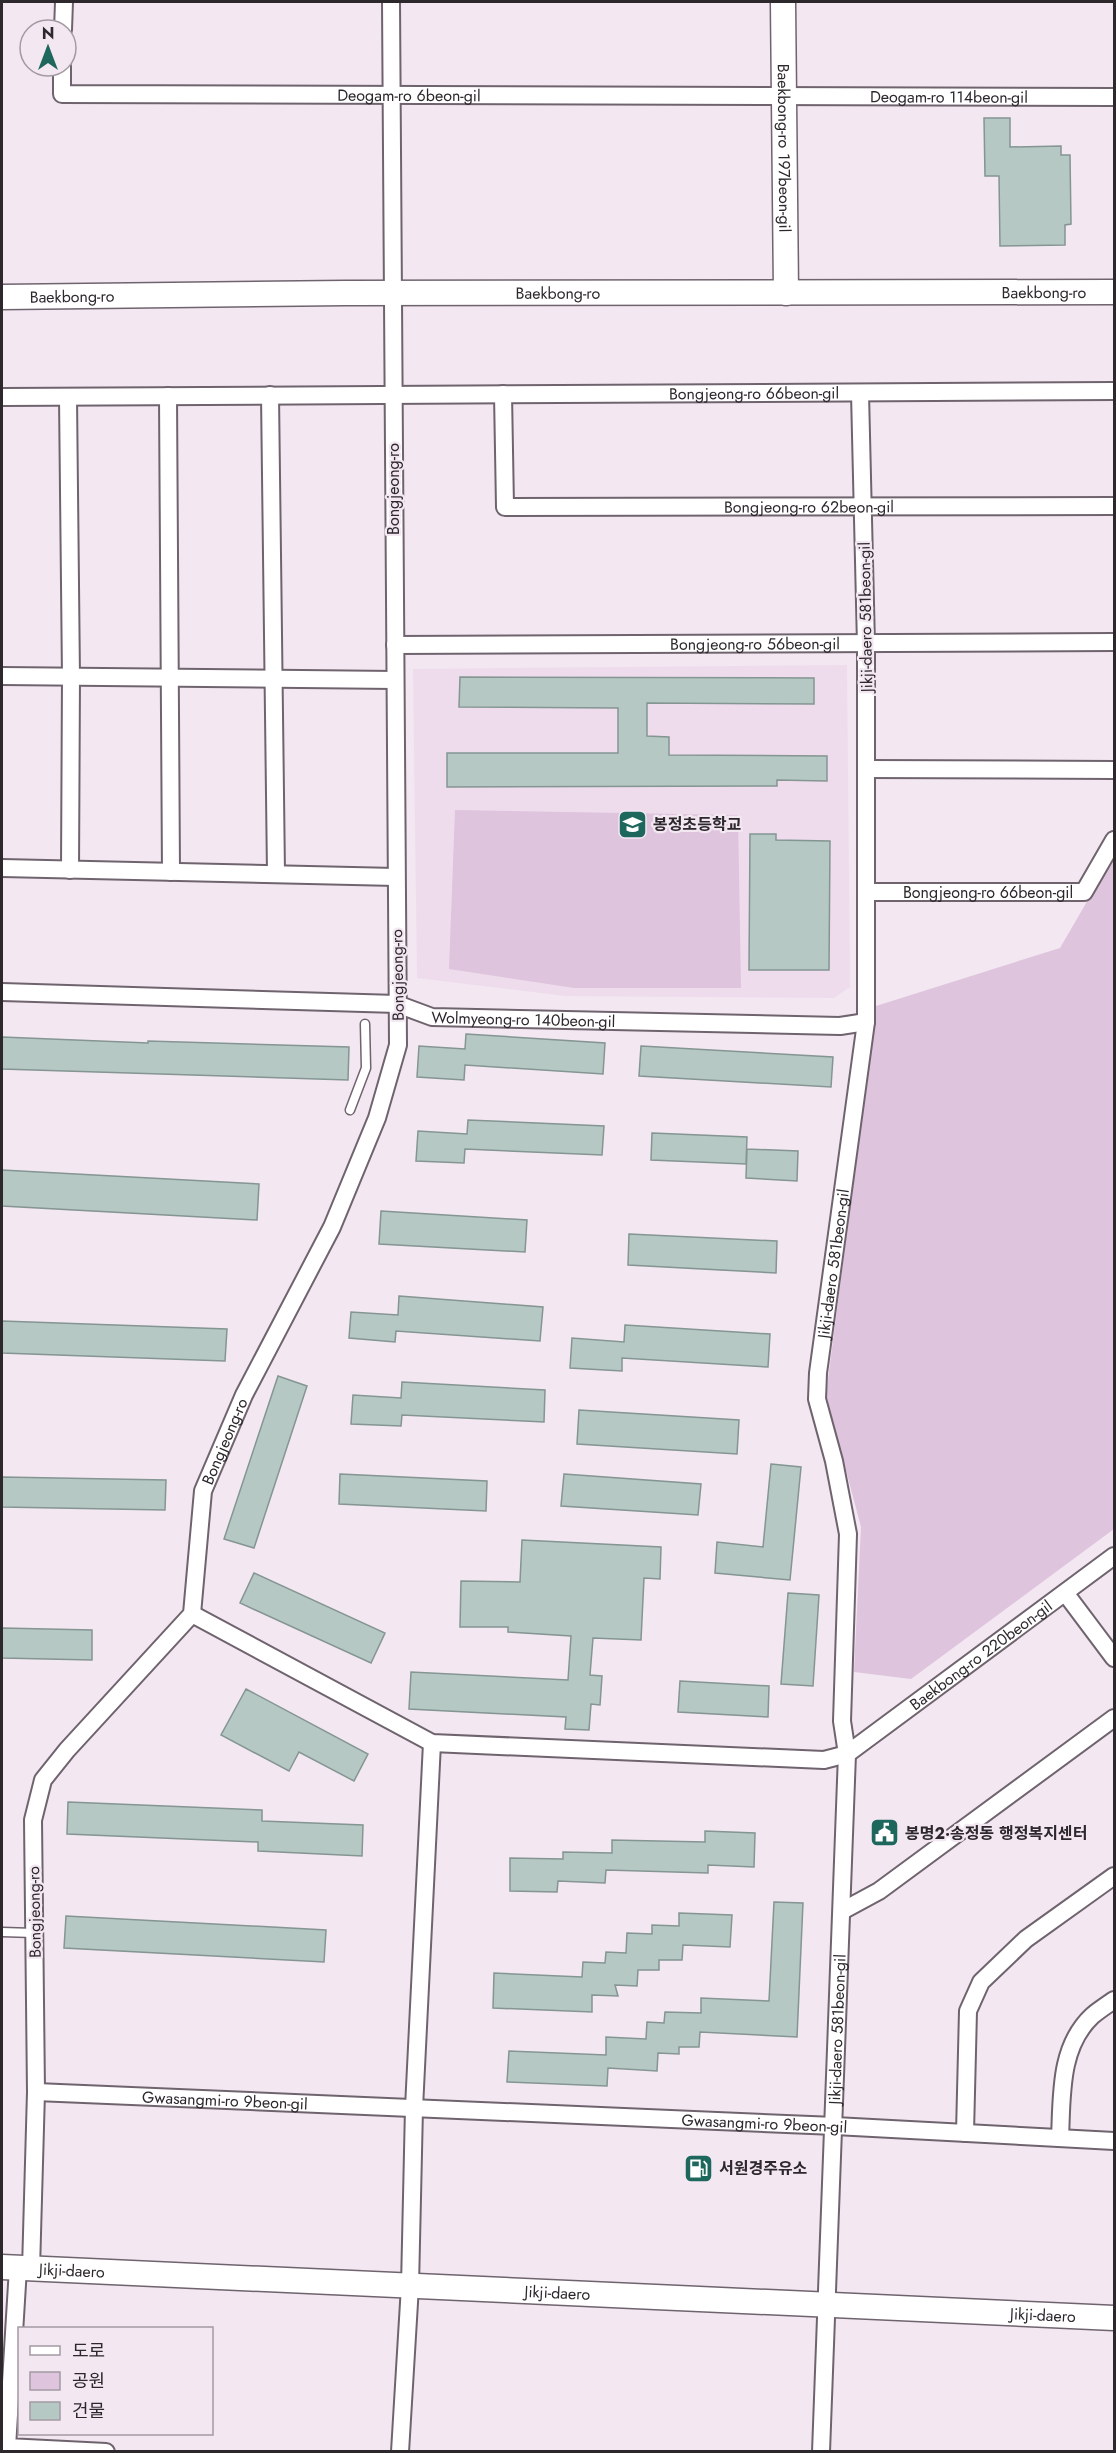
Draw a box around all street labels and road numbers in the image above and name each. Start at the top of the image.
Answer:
street label: Baekbong-ro 197beon-gil [772,63,796,233]
street label: Deogam-ro 6beon-gil [337,84,481,107]
street label: Deogam-ro 114beon-gil [870,85,1028,109]
street label: Baekbong-ro [1002,281,1087,304]
street label: Baekbong-ro [516,282,601,305]
street label: Baekbong-ro [30,285,115,309]
street label: Bongjeong-ro 66beon-gil [669,381,839,405]
street label: Bongjeong-ro [382,443,405,535]
street label: Bongjeong-ro 62beon-gil [724,495,894,519]
street label: Jikji-daero 581beon-gil [853,542,878,694]
street label: Bongjeong-ro 56beon-gil [670,632,840,656]
street label: Bongjeong-ro 66beon-gil [903,881,1073,904]
street label: Bongjeong-ro [385,929,410,1021]
street label: Wolmyeong-ro 140beon-gil [431,1006,616,1033]
street label: Jikji-daero 581beon-gil [812,1188,855,1342]
street label: Bongjeong-ro [196,1394,253,1488]
street label: Baekbong-ro 220beon-gil [905,1595,1057,1716]
street label: Bongjeong-ro [22,1866,47,1958]
street label: Jikji-daero 581beon-gil [823,1954,852,2107]
street label: Gwasangmi-ro 9beon-gil [141,2086,308,2116]
street label: Gwasangmi-ro 9beon-gil [681,2108,848,2139]
street label: Jikji-daero [37,2258,105,2284]
street label: Jikji-daero [522,2280,591,2306]
street label: Jikji-daero [1008,2302,1076,2328]

